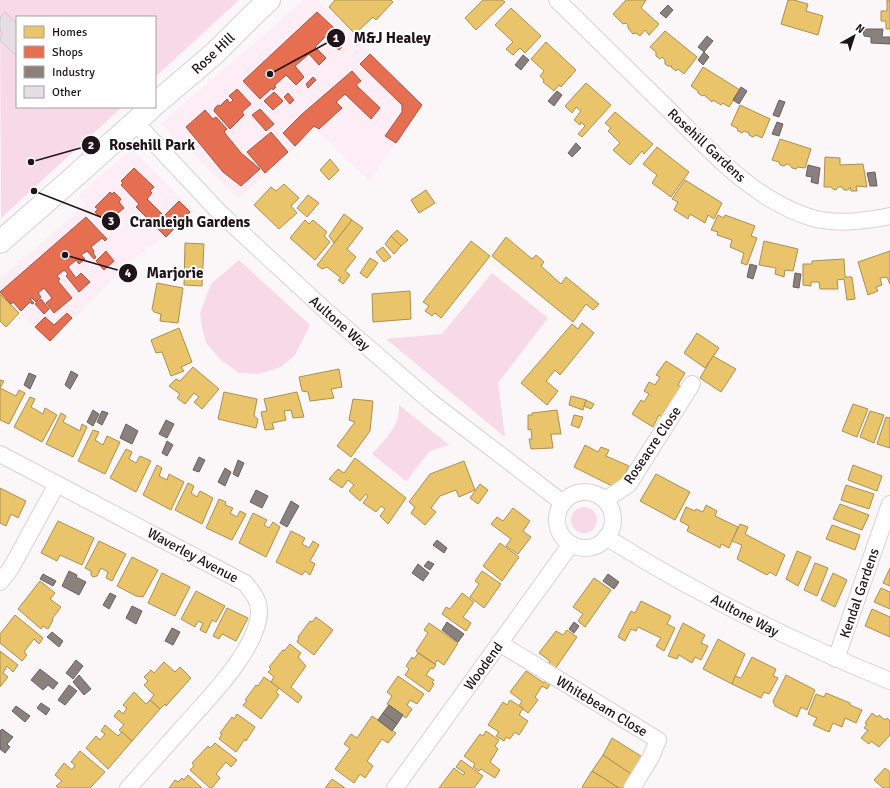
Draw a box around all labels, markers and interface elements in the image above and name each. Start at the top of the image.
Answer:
legend [16,16,156,108]
north arrow [834,16,874,56]
text: N [853,21,867,36]
callout: M&J Healey [326,24,439,51]
text: Homes [52,25,87,40]
street label: Rose Hill [188,29,239,78]
text: M&J Healey [353,29,431,47]
text: 1 [333,31,340,46]
text: Shops [52,45,83,60]
text: Industry [52,65,95,80]
text: Other [52,85,82,100]
street label: Rosehill Gardens [664,105,749,186]
callout: Rosehill Park [81,132,203,159]
text: Rosehill Park [109,136,195,154]
text: 2 [88,138,94,153]
callout: Cranleigh Gardens [101,208,258,235]
text: Cranleigh Gardens [130,213,251,231]
text: 3 [108,214,114,229]
callout: Marjorie [118,259,211,286]
text: Marjorie [147,264,204,282]
text: 4 [125,266,132,281]
street label: Aultone Way [306,292,374,355]
street label: Roseacre Close [620,403,685,487]
street label: Waverley Avenue [144,524,241,587]
street label: Kendal Gardens [836,546,883,640]
street label: Aultone Way [708,590,782,641]
street label: Woodend [460,639,507,694]
street label: Whitebeam Close [553,672,651,740]

